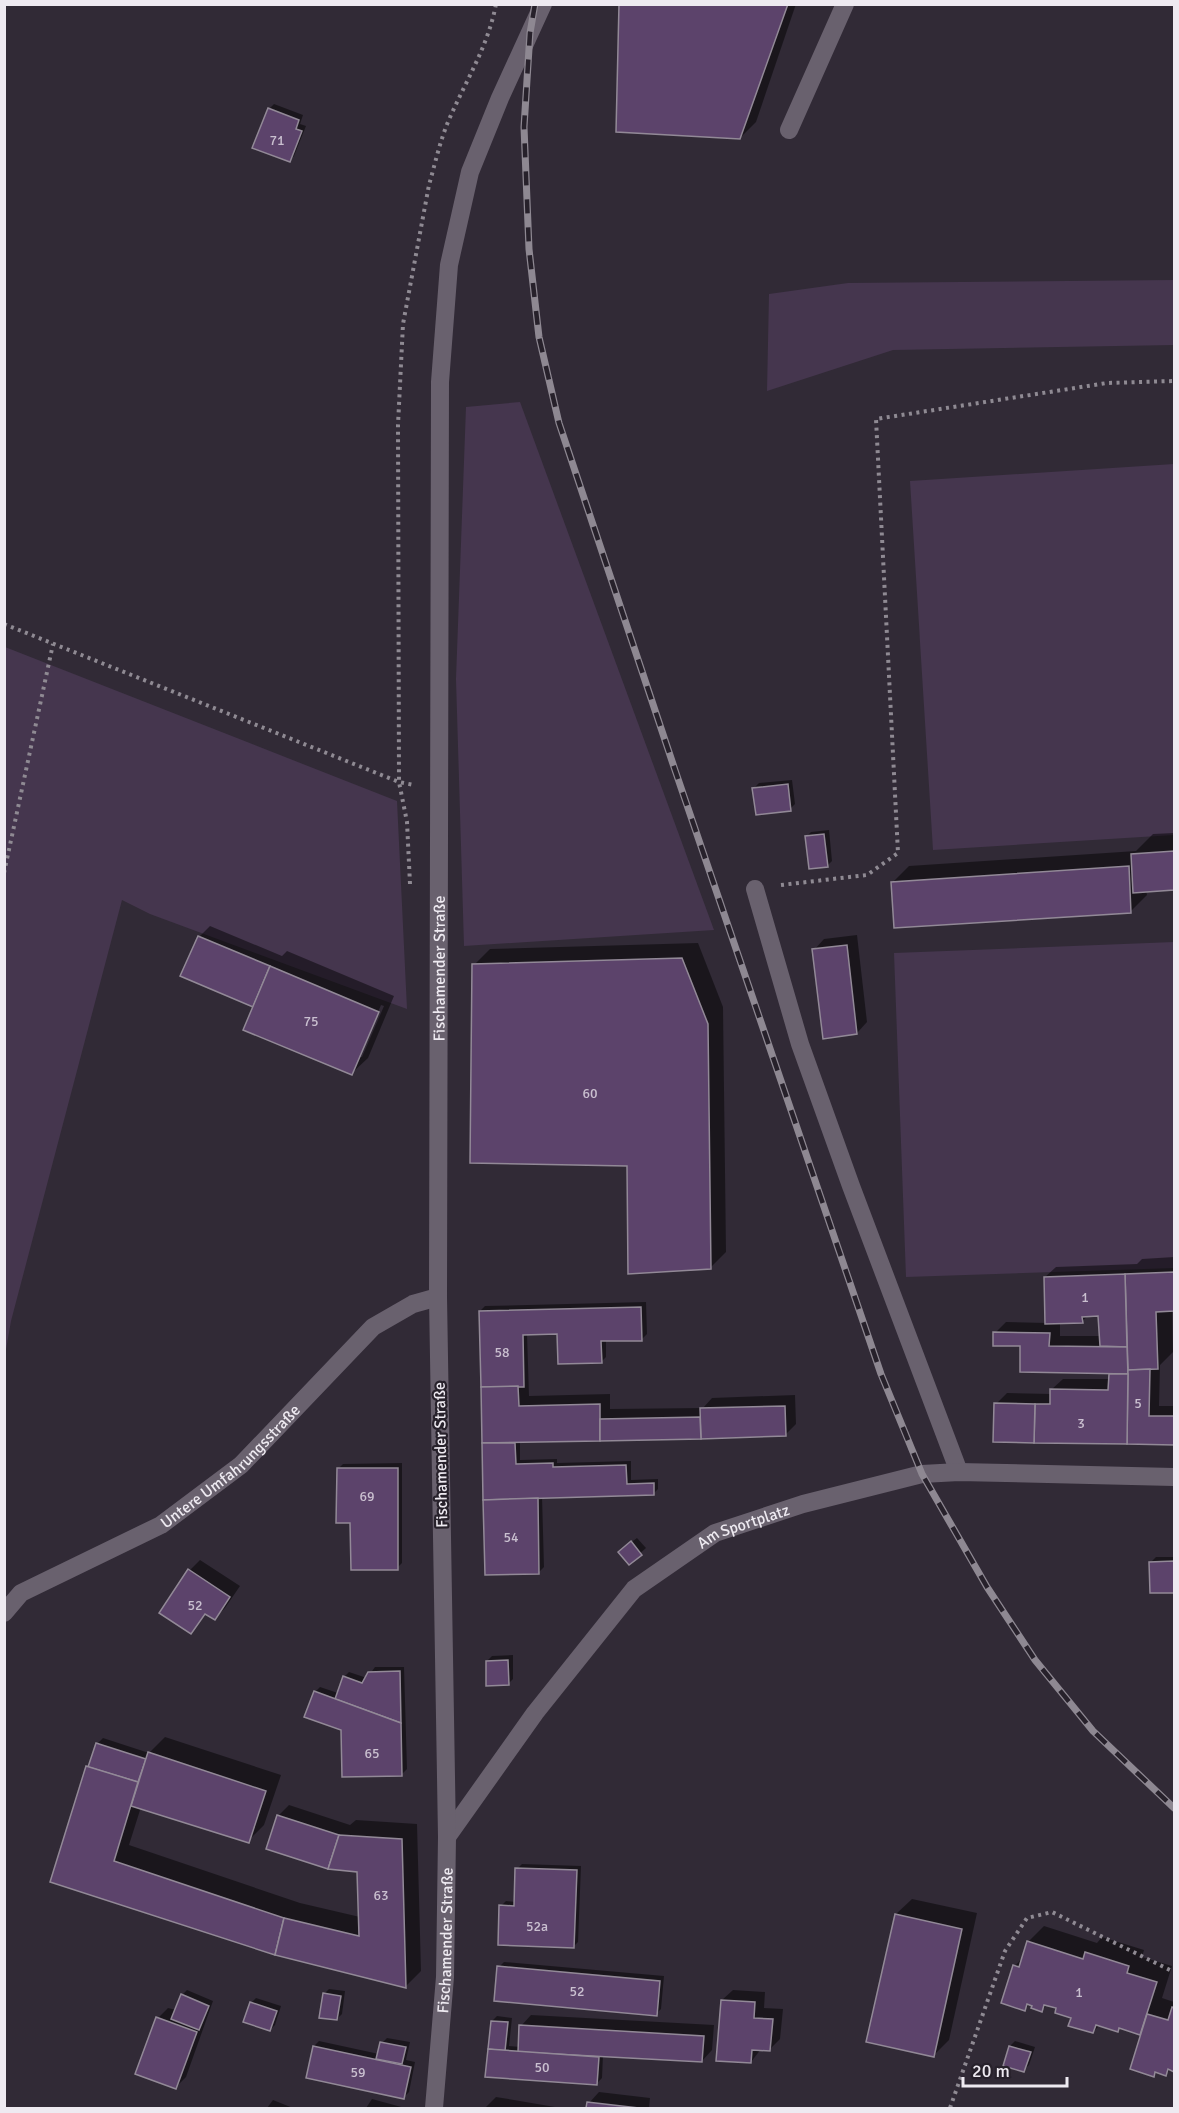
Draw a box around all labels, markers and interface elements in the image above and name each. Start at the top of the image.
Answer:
house number: 71 [269,132,285,149]
street label: Fischamender Straße [430,896,450,1042]
house number: 75 [303,1013,319,1030]
house number: 60 [582,1085,598,1102]
house number: 1 [1081,1289,1089,1306]
house number: 58 [494,1344,510,1361]
street label: Fischamender Straße [430,1382,452,1528]
house number: 5 [1134,1395,1142,1412]
street label: Untere Umfahrungsstraße [157,1400,305,1533]
house number: 3 [1077,1415,1085,1432]
house number: 69 [359,1488,375,1505]
street label: Am Sportplatz [693,1500,792,1553]
house number: 54 [503,1529,519,1546]
house number: 52 [187,1597,203,1614]
house number: 65 [364,1745,380,1762]
street label: Fischamender Straße [433,1867,458,2014]
house number: 63 [373,1887,389,1904]
house number: 52a [526,1918,548,1935]
house number: 52 [569,1983,585,2000]
house number: 1 [1075,1984,1083,2001]
scale bar [963,2050,1066,2088]
house number: 50 [534,2059,550,2076]
text: 20 m [972,2060,1010,2082]
house number: 59 [350,2064,366,2081]

